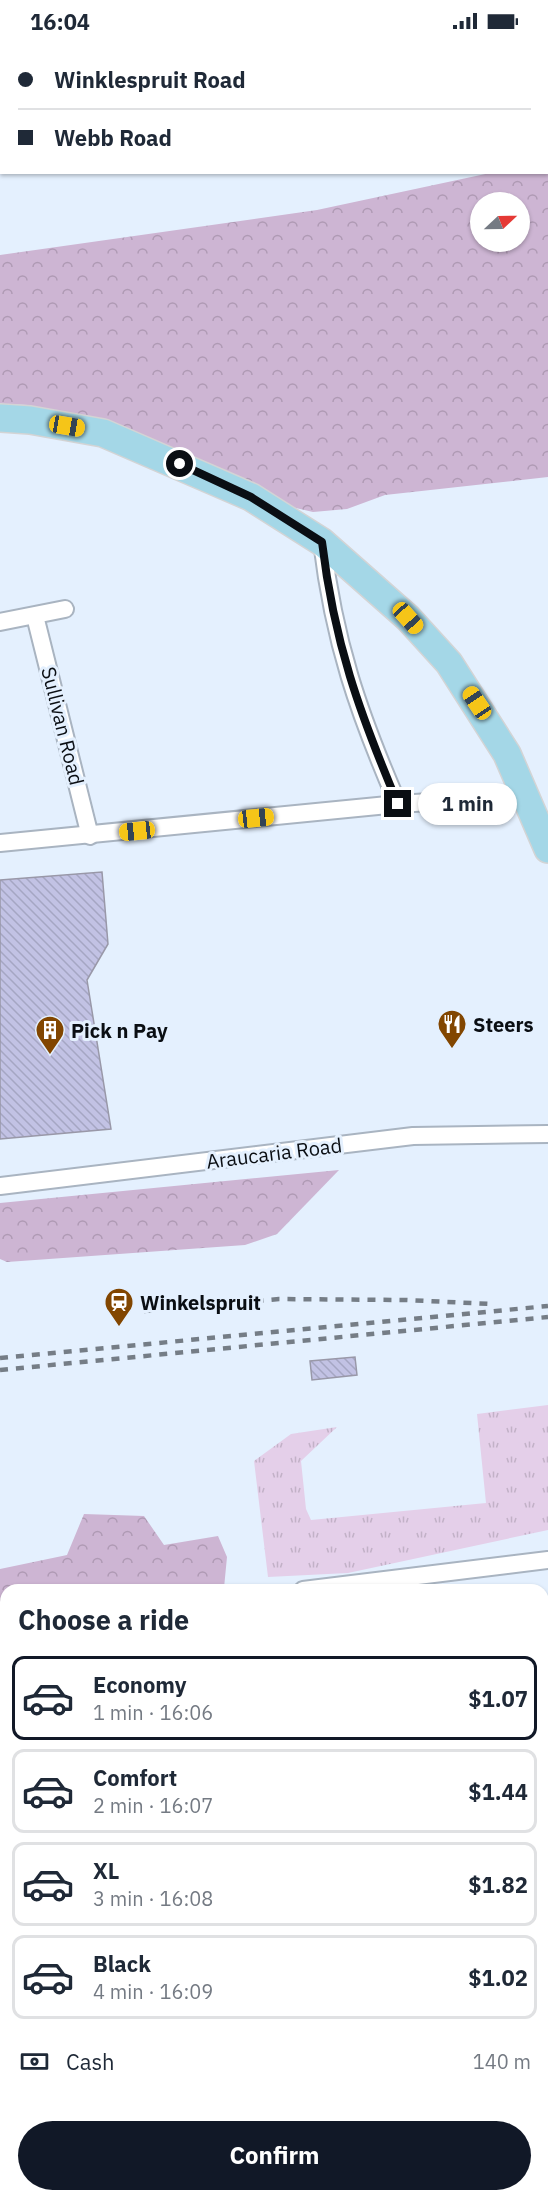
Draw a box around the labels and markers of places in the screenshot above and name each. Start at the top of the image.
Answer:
restaurant icon: Steers [436,1008,468,1050]
place label: Steers [473,1011,534,1038]
building icon: Pick n Pay [34,1014,66,1056]
place label: Pick n Pay [71,1017,168,1044]
station icon: Winkelspruit [103,1286,135,1328]
place label: Winkelspruit [140,1289,261,1316]

